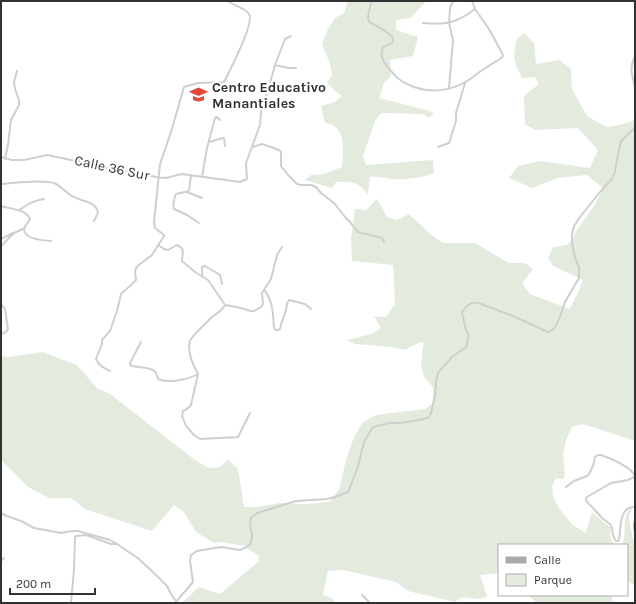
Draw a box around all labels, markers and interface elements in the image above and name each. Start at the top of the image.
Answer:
place label: Centro Educativo Manantiales [212,79,326,112]
school or university icon: Centro Educativo Manantiales [189,85,209,105]
street label: Calle 36 Sur [73,152,152,184]
legend [498,544,628,596]
text: Calle [534,553,561,567]
scale bar [10,570,95,596]
text: Parque [534,573,572,587]
text: 200 m [16,577,51,591]

